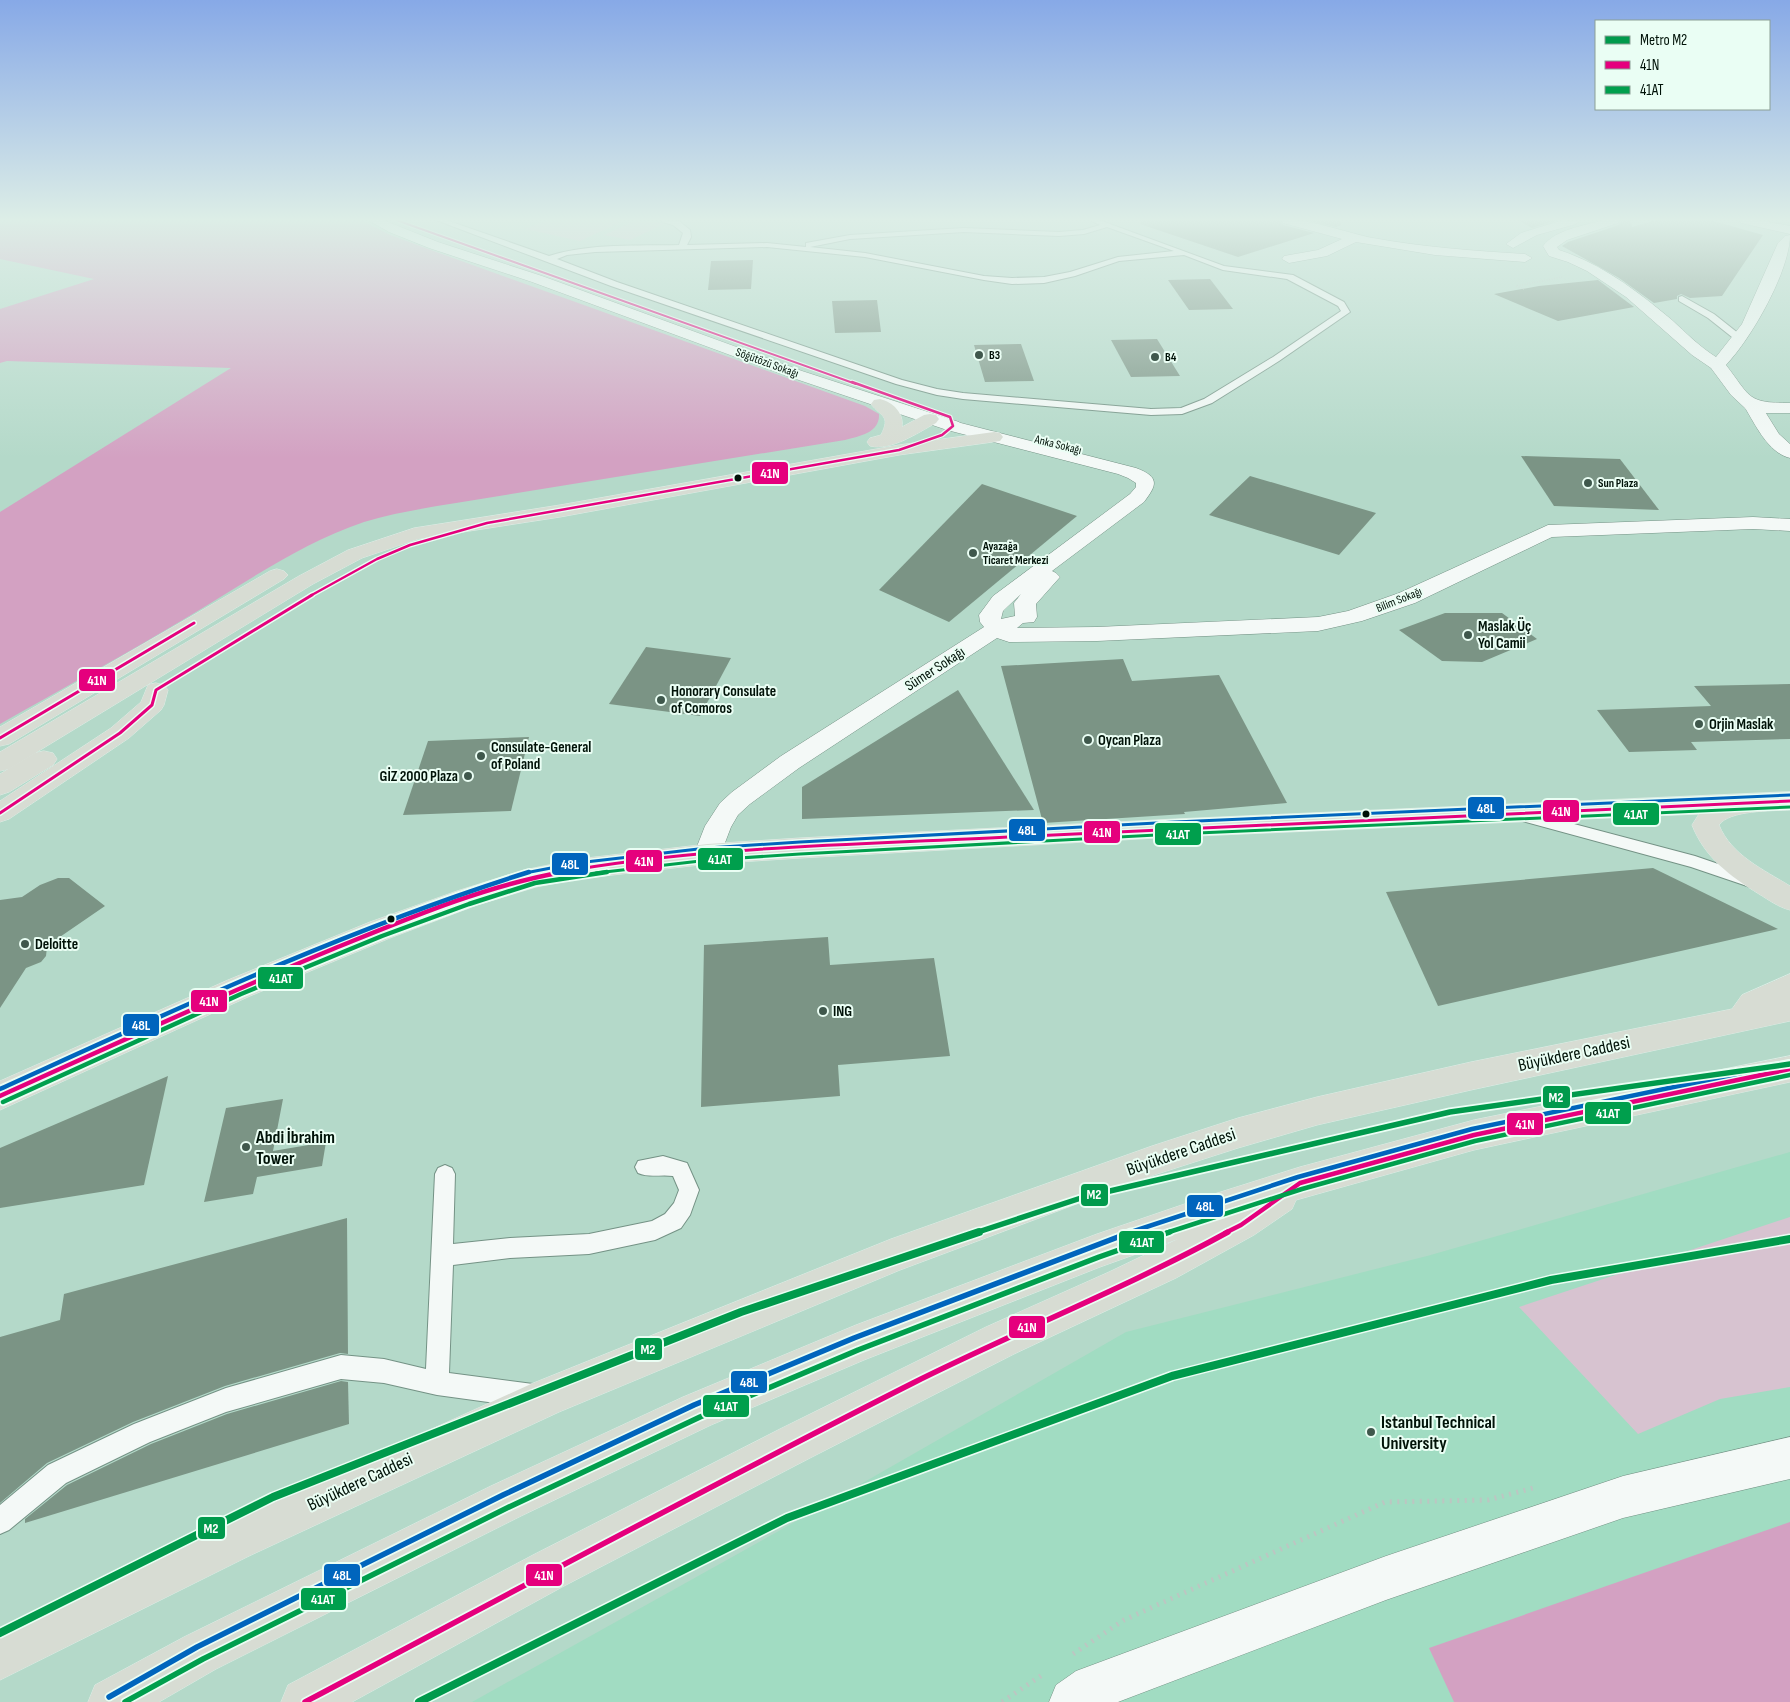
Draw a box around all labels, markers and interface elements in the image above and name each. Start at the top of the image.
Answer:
legend [1595,20,1770,110]
text: Metro M2 [1640,31,1687,50]
text: 41N [1640,56,1659,75]
text: 41AT [1640,81,1664,100]
street label: Söğütözü Sokağı [733,345,801,381]
place label: B3 [989,348,1000,363]
marker: B3 [973,349,985,361]
place label: B4 [1165,350,1177,365]
marker: B4 [1149,351,1161,363]
street label: Anka Sokağı [1032,432,1083,458]
line badge: 41N [751,461,789,485]
text: 41N [760,465,780,482]
unlabelled marker [733,473,743,483]
place label: Sun Plaza [1598,476,1638,491]
marker: Sun Plaza [1582,477,1594,489]
place label: Ayazağa Ticaret Merkezi [982,539,1048,568]
marker: Ayazağa Ticaret Merkezi [967,547,979,559]
street label: Bilim Sokağı [1374,584,1424,616]
place label: Maslak Üç Yol Camii [1478,617,1531,653]
marker: Maslak Üç Yol Camii [1462,629,1474,641]
street label: Sümer Sokağı [901,643,969,695]
line badge: 41N [78,668,116,692]
text: 41N [87,672,107,689]
place label: Honorary Consulate of Comoros [671,682,776,718]
marker: Honorary Consulate of Comoros [655,694,667,706]
place label: Orjin Maslak [1709,715,1774,734]
marker: Orjin Maslak [1693,718,1705,730]
place label: Oycan Plaza [1098,731,1161,750]
marker: Oycan Plaza [1082,734,1094,746]
place label: Consulate-General of Poland [491,738,591,774]
marker: Consulate-General of Poland [475,750,487,762]
place label: GİZ 2000 Plaza [380,767,458,786]
marker: GİZ 2000 Plaza [462,770,474,782]
line badge: 48L [1467,796,1505,820]
line badge: 41N [1542,799,1580,823]
text: 48L [1477,800,1496,817]
line badge: 41AT [1612,802,1660,826]
text: 41N [1551,803,1571,820]
text: 41AT [1624,806,1648,823]
unlabelled marker [1361,809,1371,819]
line badge: 48L [1008,818,1046,842]
line badge: 41N [1083,820,1121,844]
text: 48L [1018,822,1037,839]
line badge: 41AT [1154,822,1202,846]
text: 41N [1092,824,1112,841]
text: 41AT [1166,826,1190,843]
line badge: 41AT [697,847,744,871]
line badge: 41N [625,849,663,873]
text: 41AT [708,851,732,868]
line badge: 48L [551,852,589,876]
text: 41N [634,853,654,870]
text: 48L [561,856,580,873]
unlabelled marker [386,914,396,924]
place label: Deloitte [35,935,78,954]
marker: Deloitte [19,938,31,950]
line badge: 41AT [257,966,304,990]
text: 41AT [269,970,293,987]
line badge: 41N [190,989,228,1013]
text: 41N [199,993,219,1010]
place label: ING [833,1002,852,1021]
marker: ING [817,1005,829,1017]
line badge: 48L [122,1013,160,1037]
text: 48L [132,1017,151,1034]
street label: Büyükdere Caddesi [1516,1032,1632,1076]
line badge: M2 [1542,1085,1571,1109]
text: M2 [1549,1089,1563,1106]
line badge: 41AT [1584,1101,1632,1125]
text: 41AT [1596,1105,1620,1122]
line badge: 41N [1506,1112,1544,1136]
text: 41N [1515,1116,1535,1133]
street label: Büyükdere Caddesi [1124,1124,1238,1180]
place label: Abdi İbrahim Tower [255,1127,335,1169]
marker: Abdi İbrahim Tower [240,1141,252,1153]
line badge: M2 [1080,1183,1109,1207]
text: M2 [1087,1186,1101,1203]
line badge: 48L [1186,1194,1224,1218]
text: 48L [1196,1198,1215,1215]
line badge: 41AT [1118,1230,1165,1254]
text: 41AT [1130,1234,1154,1251]
line badge: 41N [1008,1315,1046,1339]
text: 41N [1017,1319,1037,1336]
line badge: M2 [634,1337,663,1361]
text: M2 [641,1341,655,1358]
line badge: 48L [730,1370,768,1394]
text: 48L [740,1374,759,1391]
line badge: 41AT [702,1394,750,1418]
text: 41AT [714,1398,738,1415]
place label: Istanbul Technical University [1381,1412,1496,1454]
marker: Istanbul Technical University [1365,1426,1377,1438]
street label: Büyükdere Caddesi [304,1448,416,1516]
line badge: M2 [197,1516,226,1540]
text: M2 [204,1520,218,1537]
line badge: 48L [323,1563,361,1587]
line badge: 41N [525,1563,563,1587]
text: 48L [333,1567,352,1584]
text: 41N [534,1567,554,1584]
line badge: 41AT [300,1587,347,1611]
text: 41AT [311,1591,335,1608]

